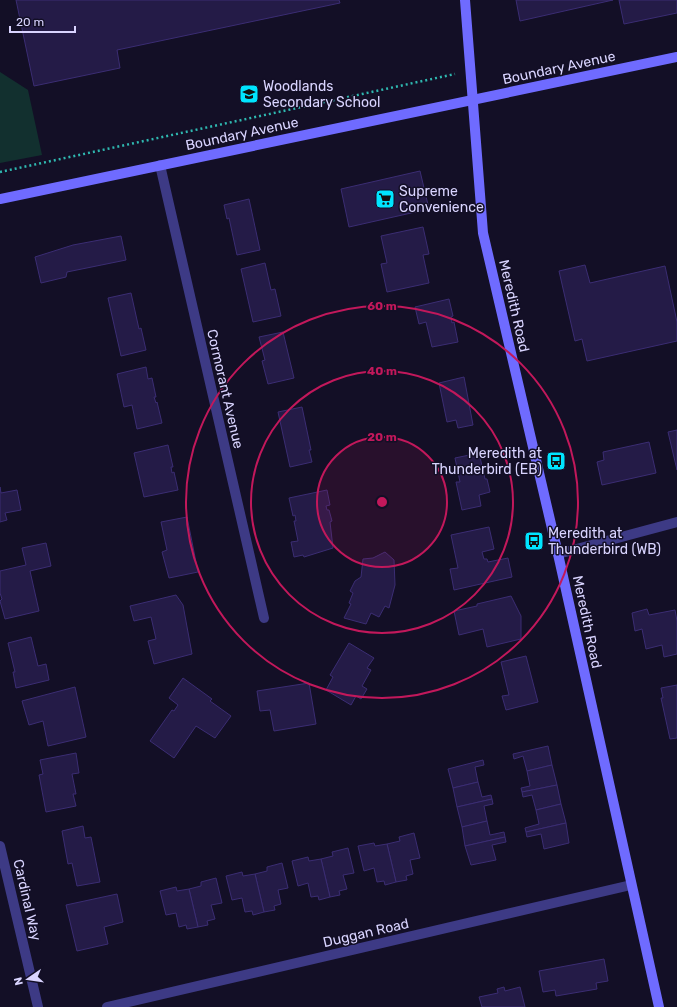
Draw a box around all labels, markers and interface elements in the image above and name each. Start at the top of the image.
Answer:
scale bar [10,8,75,34]
text: 20 m [16,15,44,29]
street label: Boundary Avenue [501,48,617,88]
place label: Woodlands Secondary School [263,78,380,111]
school or university icon: Woodlands Secondary School [238,83,260,105]
street label: Boundary Avenue [184,114,300,154]
place label: Supreme Convenience [399,183,484,216]
supermarket icon: Supreme Convenience [374,188,396,210]
street label: Meredith Road [495,258,533,354]
text: 60 m [367,299,397,313]
street label: Cormorant Avenue [203,328,247,451]
text: 40 m [367,364,397,378]
text: 20 m [367,430,397,444]
place label: Meredith at Thunderbird (EB) [432,445,543,478]
bus stop icon: Meredith at Thunderbird (EB) [545,450,567,472]
centre of rings [375,495,389,509]
place label: Meredith at Thunderbird (WB) [548,525,661,558]
bus stop icon: Meredith at Thunderbird (WB) [523,530,545,552]
street label: Meredith Road [569,574,605,670]
street label: Cardinal Way [9,858,45,943]
street label: Duggan Road [321,915,411,951]
north arrow [8,959,48,999]
text: N [12,976,26,986]

